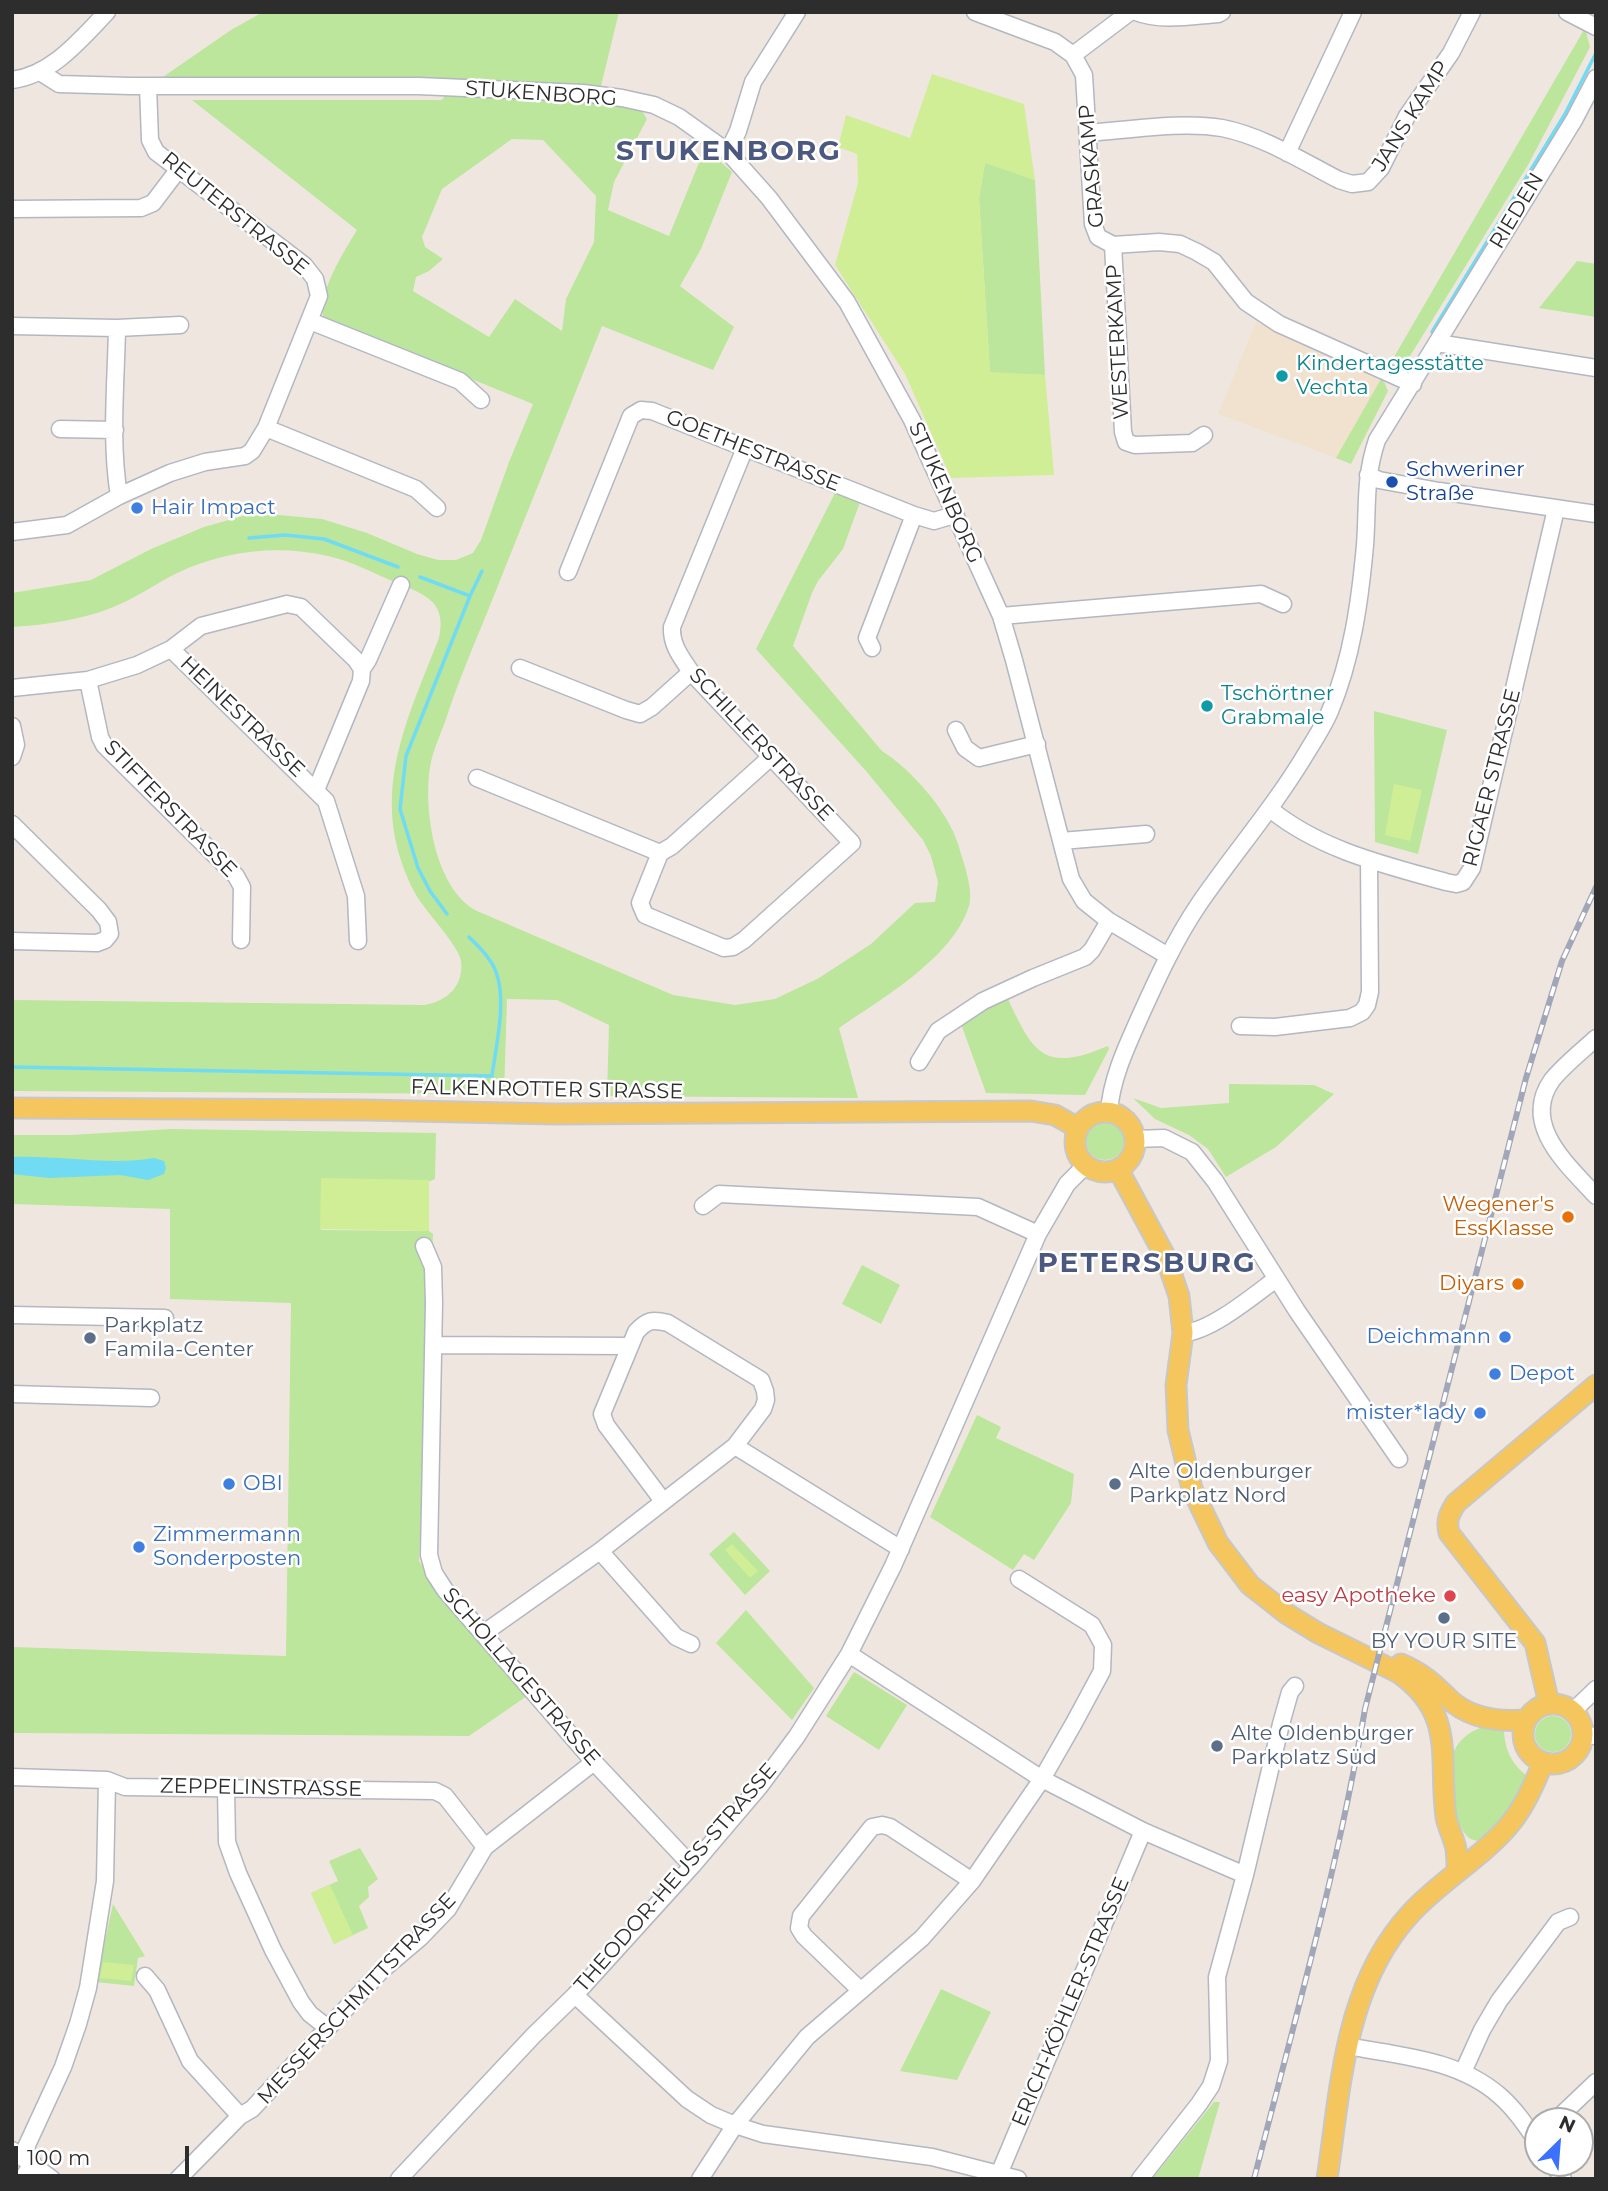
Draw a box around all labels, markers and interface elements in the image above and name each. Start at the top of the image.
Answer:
street label: JANS KAMP [1367,56,1455,176]
street label: STUKENBORG [464,76,618,112]
street label: GRASKAMP [1074,103,1110,229]
district label: STUKENBORG [617,135,841,169]
street label: REUTERSTRASSE [156,147,314,281]
street label: RIEDEN [1485,168,1549,254]
street label: WESTERKAMP [1101,264,1135,420]
place label: Kindertagesstätte Vechta [1296,351,1484,401]
marker: Kindertagesstätte Vechta [1274,368,1290,384]
street label: GOETHESTRASSE [662,404,844,498]
street label: STUKENBORG [903,418,987,568]
place label: Schweriner Straße [1406,457,1525,507]
marker: Schweriner Straße [1384,474,1400,490]
place label: Hair Impact [151,495,276,521]
marker: Hair Impact [129,500,145,516]
street label: HEINESTRASSE [174,651,310,783]
street label: SCHILLERSTRASSE [684,663,838,827]
place label: Tschörtner Grabmale [1221,681,1334,731]
street label: RIGAER STRASSE [1458,686,1526,870]
marker: Tschörtner Grabmale [1199,698,1215,714]
street label: STIFTERSTRASSE [98,735,242,883]
street label: FALKENROTTER STRASSE [410,1075,684,1105]
place label: Wegener's EssKlasse [1442,1192,1554,1242]
marker: Wegener's EssKlasse [1560,1209,1576,1225]
district label: PETERSBURG [1039,1247,1255,1281]
place label: Diyars [1439,1271,1504,1297]
marker: Diyars [1510,1276,1526,1292]
place label: Parkplatz Famila-Center [104,1313,254,1363]
place label: Deichmann [1366,1324,1491,1350]
marker: Deichmann [1497,1329,1513,1345]
marker: Parkplatz Famila-Center [82,1330,98,1346]
place label: Depot [1509,1361,1575,1387]
marker: Depot [1487,1366,1503,1382]
place label: mister*lady [1346,1400,1466,1426]
marker: mister*lady [1472,1405,1488,1421]
place label: Alte Oldenburger Parkplatz Nord [1129,1459,1312,1509]
place label: OBI [243,1471,283,1497]
marker: OBI [221,1476,237,1492]
marker: Alte Oldenburger Parkplatz Nord [1107,1476,1123,1492]
place label: Zimmermann Sonderposten [153,1522,301,1572]
marker: Zimmermann Sonderposten [131,1539,147,1555]
street label: SCHOLLAGESTRASSE [437,1583,605,1771]
place label: easy Apotheke [1281,1583,1436,1609]
marker: easy Apotheke [1442,1588,1458,1604]
marker: BY YOUR SITE [1436,1610,1452,1626]
place label: BY YOUR SITE [1371,1629,1517,1655]
place label: Alte Oldenburger Parkplatz Süd [1231,1721,1414,1771]
marker: Alte Oldenburger Parkplatz Süd [1209,1738,1225,1754]
street label: THEODOR-HEUSS-STRASSE [570,1758,782,1998]
street label: ZEPPELINSTRASSE [160,1774,362,1802]
street label: ERICH-KÖHLER-STRASSE [1007,1874,1135,2130]
street label: MESSERSCHMITTSTRASSE [253,1888,461,2110]
north arrow [1524,2107,1594,2177]
text: N [1555,2111,1579,2138]
scale bar [18,2132,192,2176]
text: 100 m [27,2145,90,2170]

